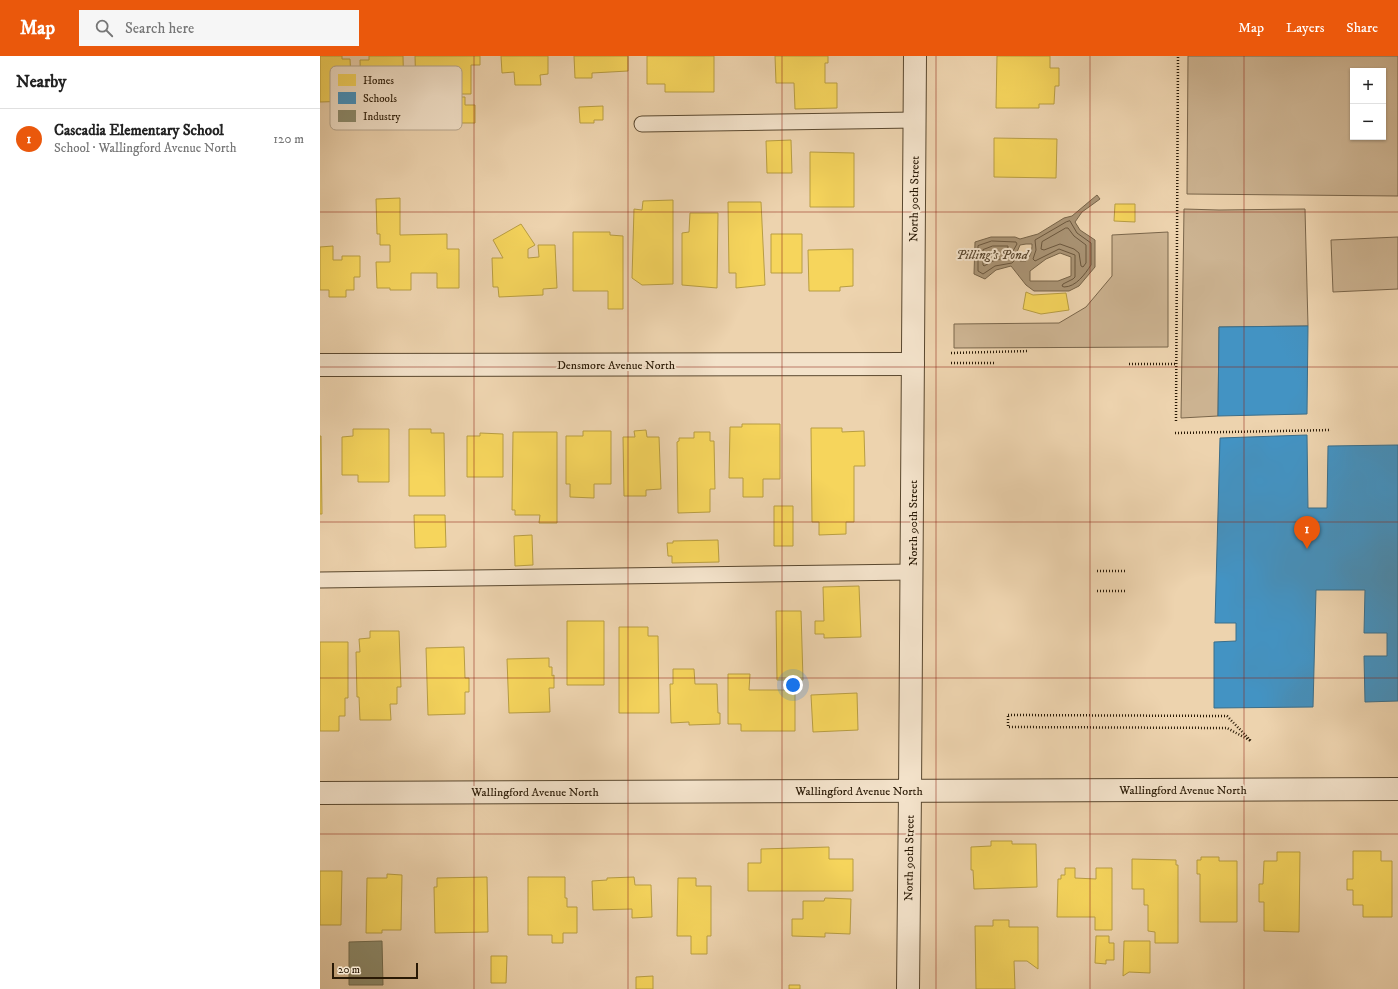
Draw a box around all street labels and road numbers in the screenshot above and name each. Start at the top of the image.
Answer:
street label: North 90th Street [906,156,923,242]
street label: Densmore Avenue North [557,358,676,373]
street label: North 90th Street [906,480,921,566]
street label: Wallingford Avenue North [1118,783,1247,798]
street label: Wallingford Avenue North [794,784,923,799]
street label: Wallingford Avenue North [470,785,599,800]
street label: North 90th Street [901,815,918,901]

